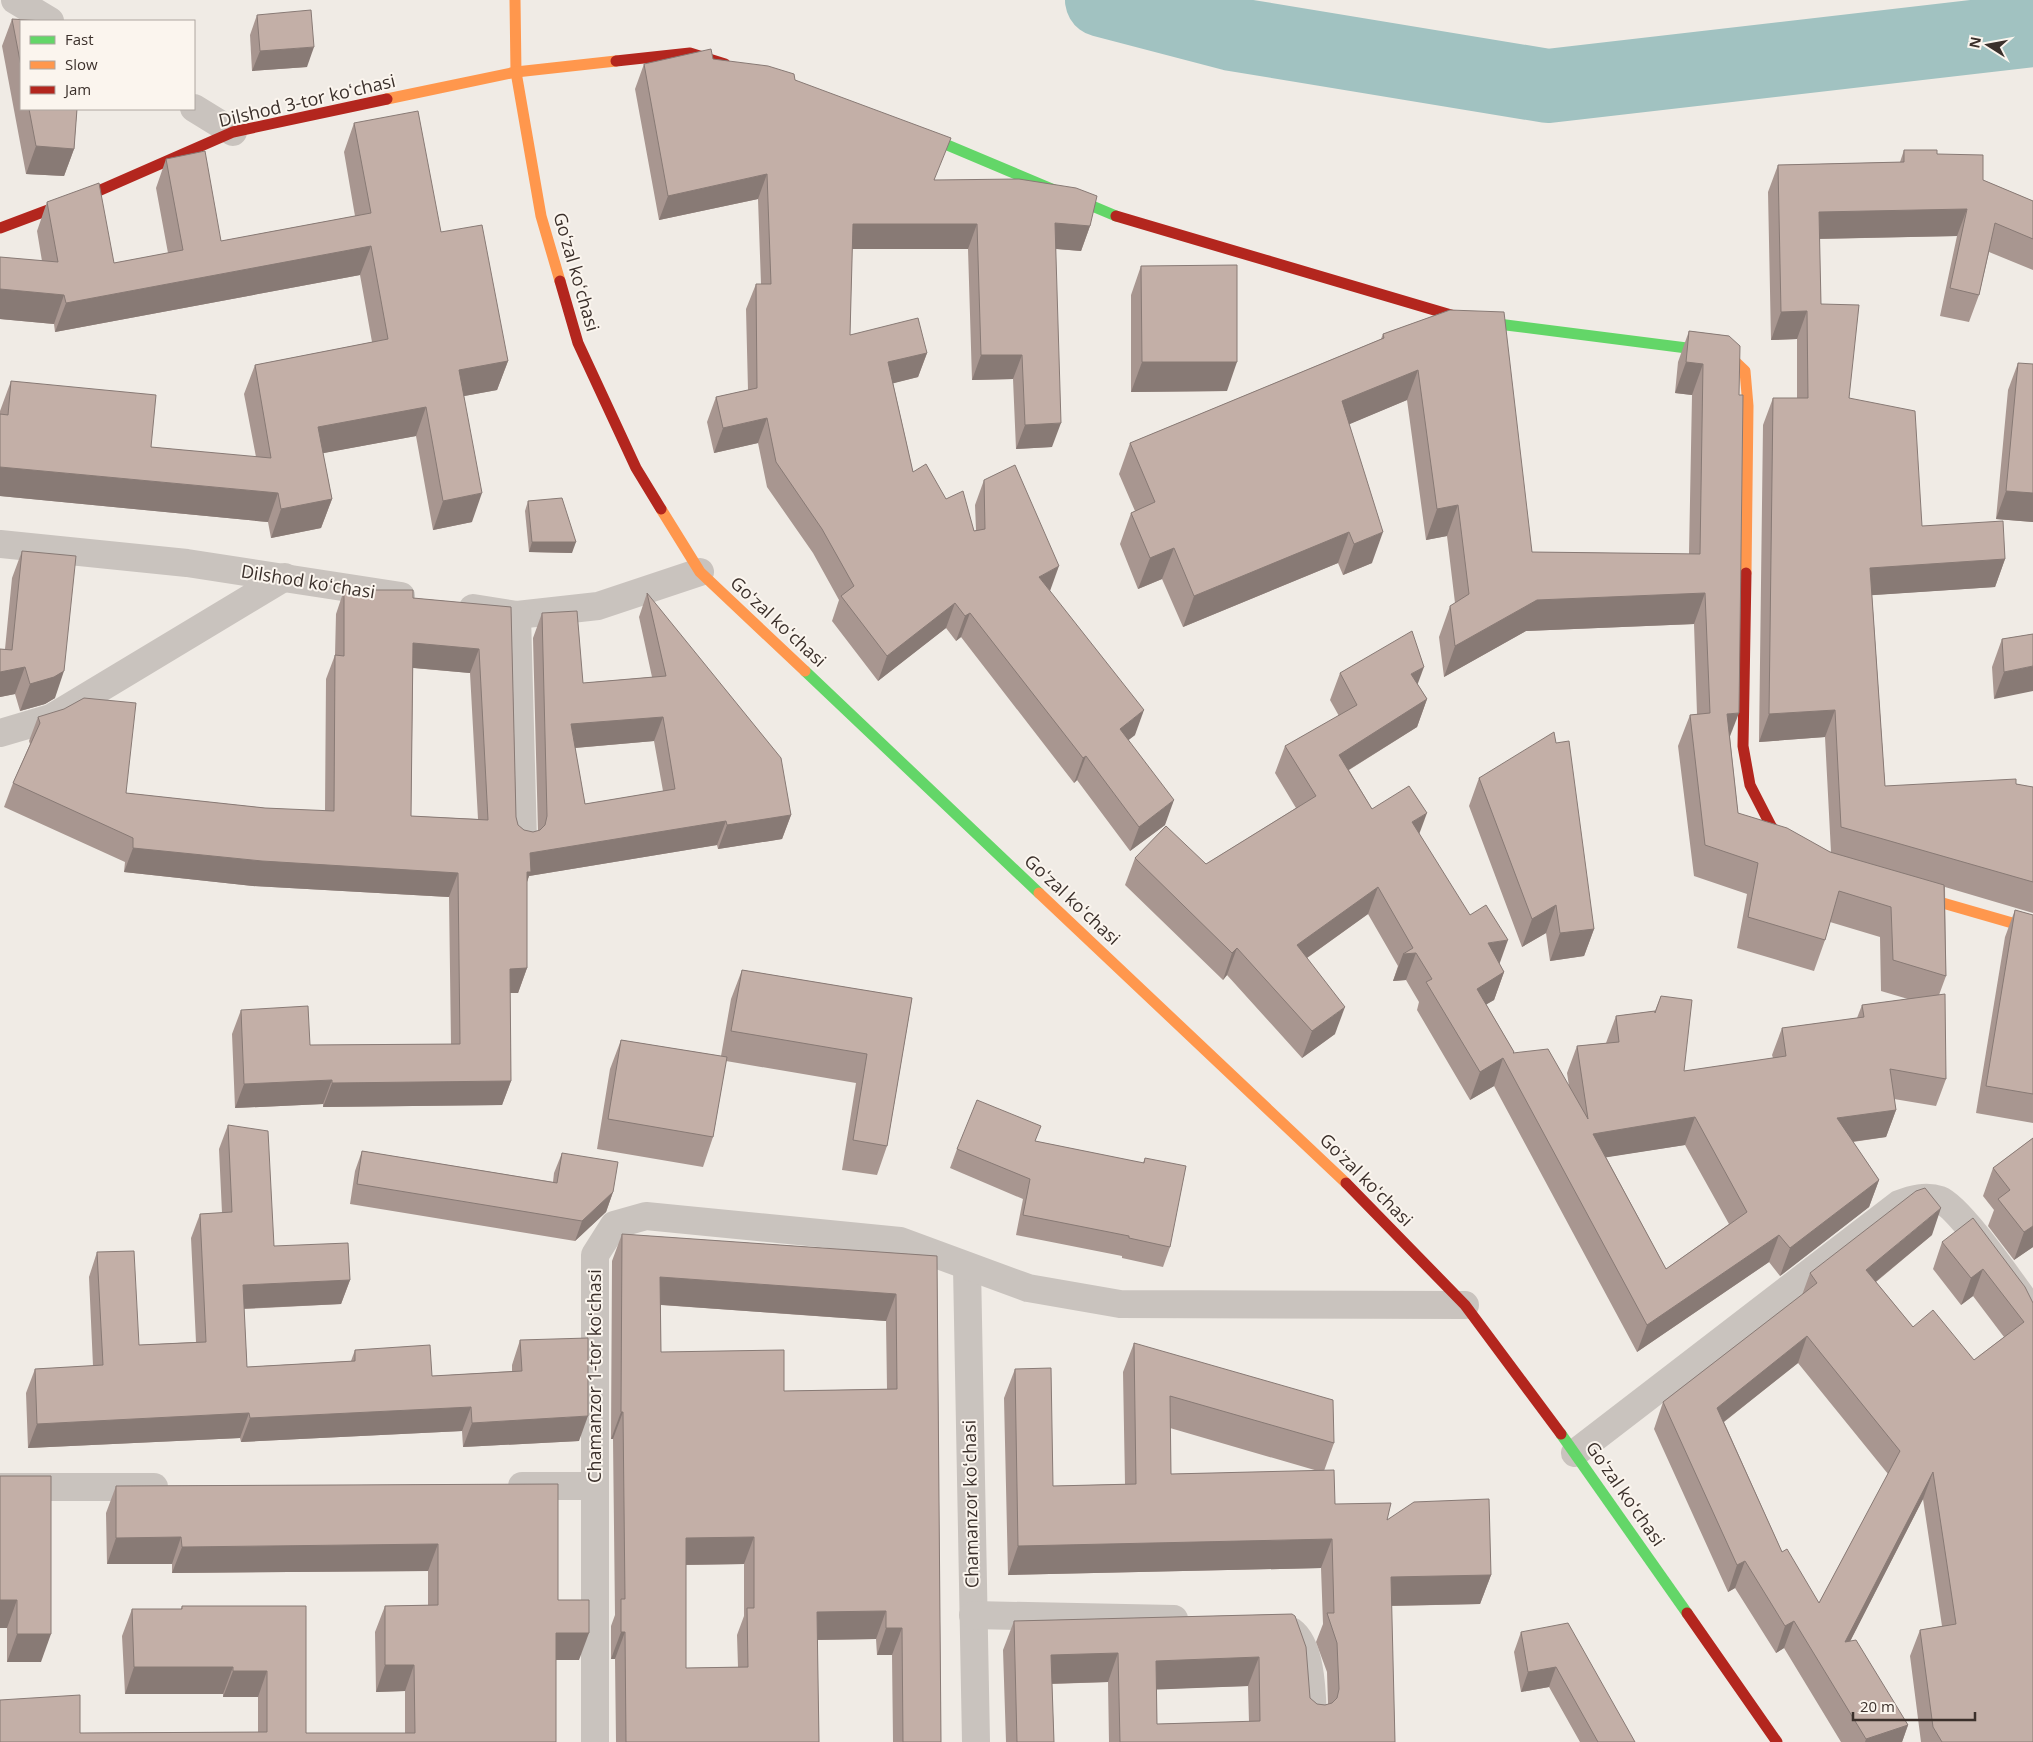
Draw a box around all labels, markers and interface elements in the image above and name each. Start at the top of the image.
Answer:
legend [20,20,195,110]
north arrow [1963,20,2013,70]
text: Fast [65,29,94,49]
text: N [1964,35,1985,50]
text: Slow [65,54,98,74]
street label: Dilshod 3-tor koʻchasi [216,68,398,132]
text: Jam [63,79,91,99]
street label: Goʻzal koʻchasi [549,209,605,334]
street label: Dilshod koʻchasi [239,559,377,603]
street label: Goʻzal koʻchasi [726,571,832,672]
street label: Goʻzal koʻchasi [1020,849,1126,950]
street label: Goʻzal koʻchasi [1315,1127,1419,1231]
street label: Chamanzor 1-tor koʻchasi [582,1269,606,1483]
street label: Chamanzor koʻchasi [957,1420,983,1588]
street label: Goʻzal koʻchasi [1581,1436,1671,1551]
scale bar [1853,1690,1976,1722]
text: 20 m [1860,1696,1895,1716]

